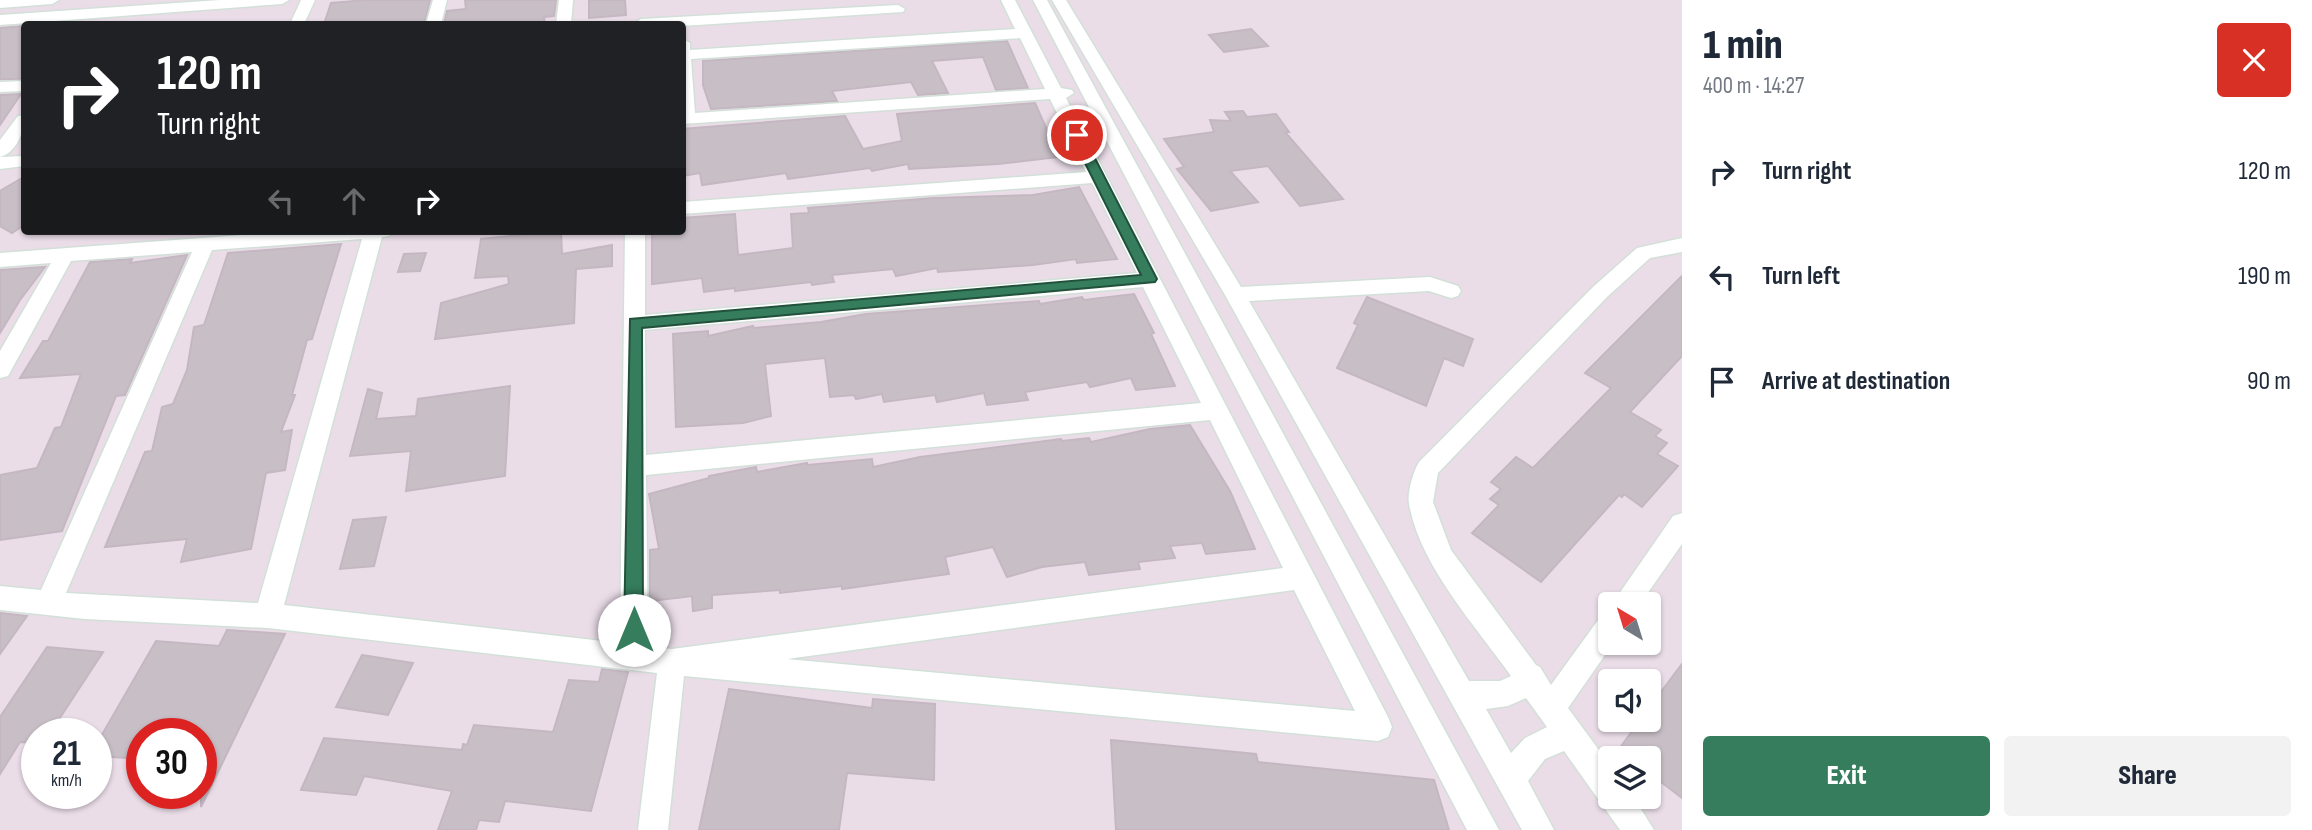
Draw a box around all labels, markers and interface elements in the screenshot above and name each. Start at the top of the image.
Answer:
text: 1 min [1703,20,1783,71]
button: close [2217,23,2291,97]
text: 120 m [157,45,262,104]
icon: right [42,49,133,140]
text: 400 m · 14:27 [1703,72,1804,100]
text: Turn right [157,105,261,144]
pin [1047,105,1107,165]
icon: arrive [1058,116,1096,154]
icon: right [1703,153,1741,191]
text: Turn right [1762,156,1851,187]
text: 120 m [2238,156,2291,187]
icon: left [262,182,300,220]
icon: ahead [335,182,373,220]
icon: right [408,182,446,220]
icon: left [1703,258,1741,296]
text: Turn left [1762,261,1840,292]
text: 190 m [2238,261,2291,292]
icon: arrive [1703,363,1741,401]
text: Arrive at destination [1762,366,1950,397]
text: 90 m [2247,366,2291,397]
north arrow [1598,592,1661,654]
map controls [1598,592,1661,809]
position arrow [597,593,671,667]
button: sound [1598,669,1661,732]
speed limit sign: 30 [126,718,217,809]
text: 21 [52,733,81,776]
button: Exit [1703,736,1990,816]
button: Share [2004,736,2291,816]
button: layers [1598,746,1661,809]
text: km/h [51,770,82,791]

